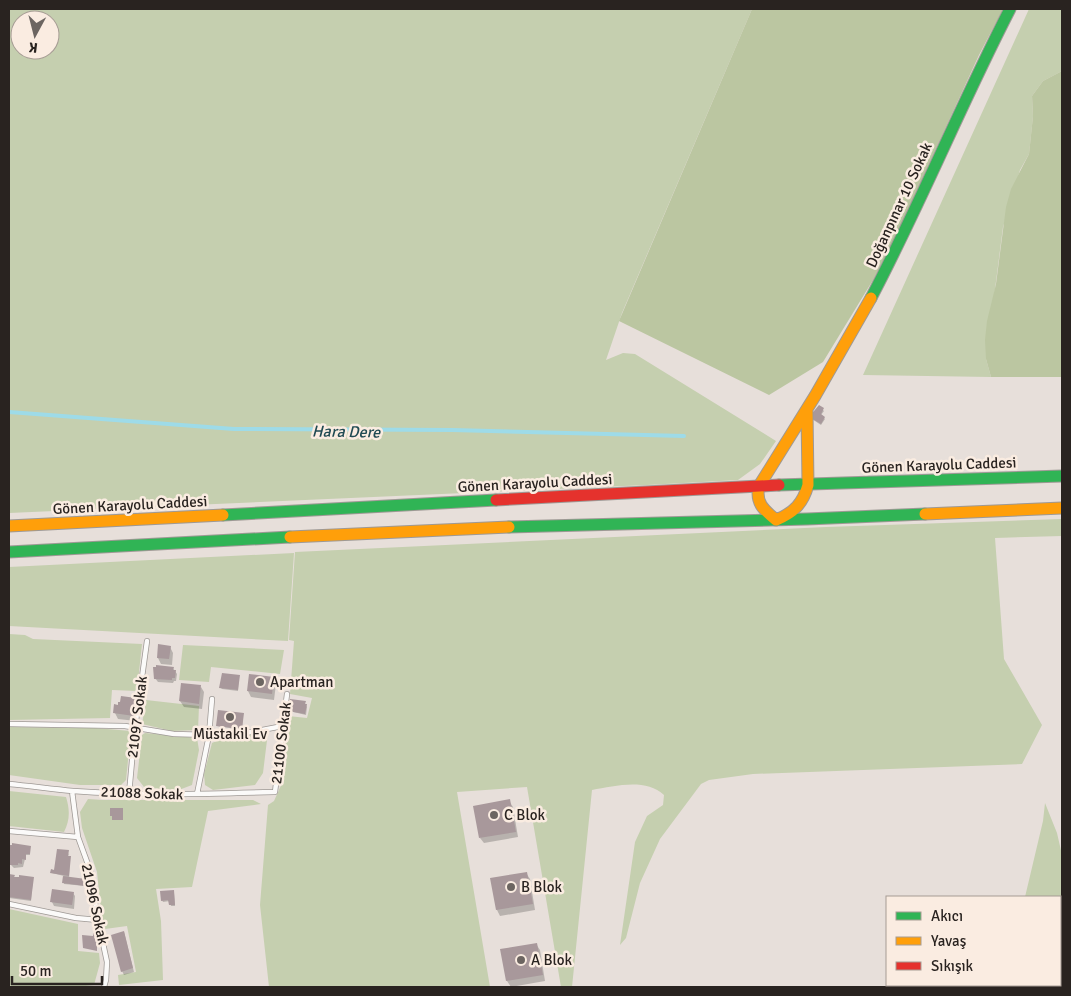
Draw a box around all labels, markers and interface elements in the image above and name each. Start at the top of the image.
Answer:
north arrow [10,10,60,60]
text: K [28,38,39,56]
street label: Doğanpınar 10 Sokak [862,139,936,270]
water label: Hara Dere [312,421,381,443]
street label: Gönen Karayolu Caddesi [861,453,1017,477]
street label: Gönen Karayolu Caddesi [457,470,613,496]
street label: Gönen Karayolu Caddesi [52,492,208,518]
place label: Apartman [270,673,334,691]
street label: 21097 Sokak [123,674,151,759]
marker: Apartman [254,676,266,688]
street label: 21100 Sokak [267,700,295,785]
marker: Müstakil Ev [224,711,236,723]
place label: Müstakil Ev [193,725,267,743]
street label: 21088 Sokak [100,783,184,803]
place label: C Blok [504,806,545,824]
marker: C Blok [488,809,500,821]
street label: 21096 Sokak [78,862,112,947]
place label: B Blok [521,878,563,896]
marker: B Blok [505,881,517,893]
legend [886,896,1061,986]
text: Akıcı [931,907,963,925]
text: Yavaş [931,932,967,950]
place label: A Blok [531,951,573,969]
scale bar [12,954,102,986]
marker: A Blok [515,954,527,966]
text: Sıkışık [931,957,974,975]
text: 50 m [20,962,51,980]

